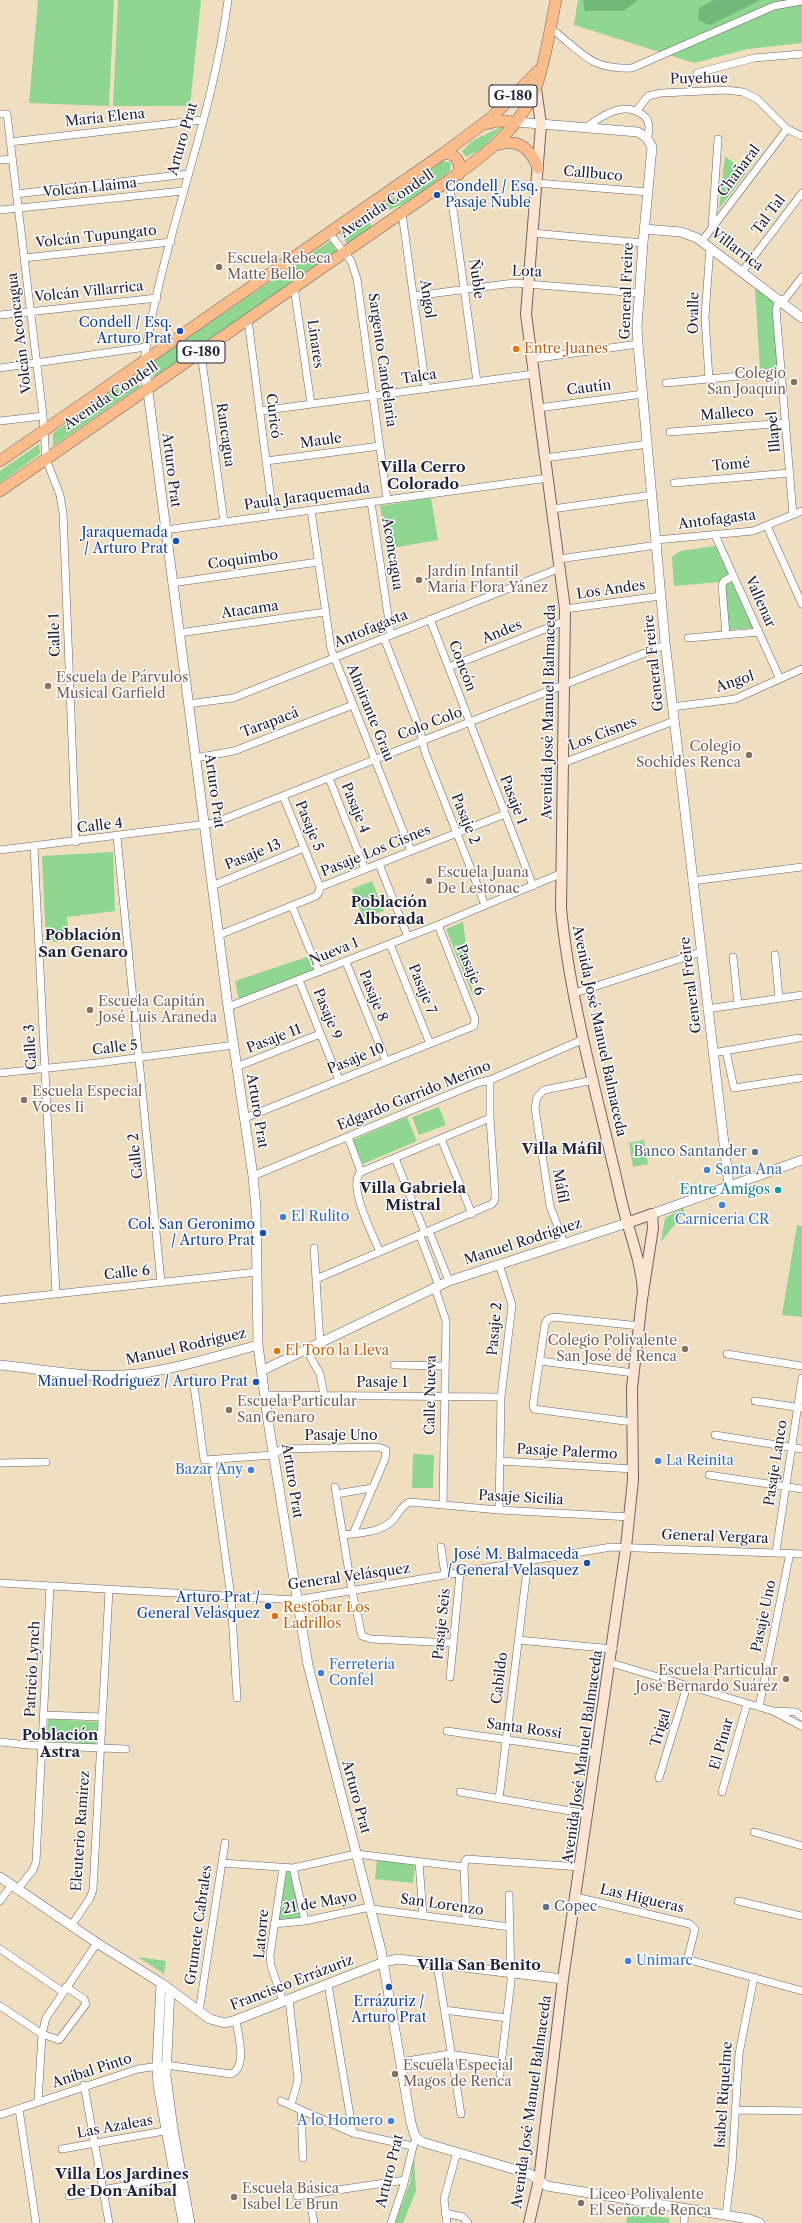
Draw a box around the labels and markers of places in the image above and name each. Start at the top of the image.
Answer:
place label: Condell / Esq. Pasaje Ñuble [445,179,538,212]
marker: Condell / Esq. Pasaje Ñuble [432,190,442,200]
place label: Escuela Rebeca Matte Bello [227,251,331,284]
marker: Escuela Rebeca Matte Bello [214,262,224,272]
place label: Condell / Esq. Arturo Prat [79,315,172,348]
marker: Condell / Esq. Arturo Prat [175,326,185,336]
place label: Entre Juanes [524,341,608,357]
marker: Entre Juanes [511,344,521,354]
place label: Colegio San Joaquín [707,366,786,398]
marker: Colegio San Joaquín [789,377,799,387]
place label: Jaraquemada / Arturo Prat [81,525,168,558]
marker: Jaraquemada / Arturo Prat [171,536,181,546]
place label: Jardín Infantil María Flora Yánez [427,564,548,596]
marker: Jardín Infantil María Flora Yánez [414,575,424,585]
place label: Escuela de Párvulos Musical Garfield [56,670,188,702]
marker: Escuela de Párvulos Musical Garfield [43,681,53,691]
place label: Colegio Sochides Renca [636,739,741,772]
marker: Colegio Sochides Renca [744,750,754,760]
place label: Escuela Juana De Lestonac [437,865,529,898]
marker: Escuela Juana De Lestonac [424,876,434,886]
place label: Escuela Capitán José Luis Araneda [98,994,217,1026]
marker: Escuela Capitán José Luis Araneda [85,1005,95,1015]
place label: Escuela Especial Voces Ii [32,1084,142,1116]
marker: Escuela Especial Voces Ii [19,1095,29,1105]
place label: Banco Santander [634,1144,747,1160]
marker: Banco Santander [750,1147,760,1157]
place label: Santa Ana [715,1162,782,1178]
marker: Santa Ana [702,1165,712,1175]
place label: Entre Amigos [680,1182,770,1198]
marker: Entre Amigos [773,1185,783,1195]
marker: Carnicería CR [717,1200,727,1210]
place label: El Rulito [291,1209,349,1225]
marker: El Rulito [278,1212,288,1222]
place label: Carnicería CR [675,1212,769,1228]
place label: Col. San Geronimo / Arturo Prat [128,1217,255,1250]
marker: Col. San Geronimo / Arturo Prat [258,1228,268,1238]
place label: Colegio Polivalente San José de Renca [548,1333,677,1366]
place label: El Toro la Lleva [285,1343,389,1359]
marker: Colegio Polivalente San José de Renca [680,1344,690,1354]
marker: El Toro la Lleva [272,1346,282,1356]
place label: Manuel Rodríguez / Arturo Prat [37,1374,248,1390]
marker: Manuel Rodríguez / Arturo Prat [251,1377,261,1387]
place label: Escuela Particular San Genaro [237,1394,357,1426]
marker: Escuela Particular San Genaro [224,1405,234,1415]
place label: La Reinita [666,1453,734,1469]
marker: La Reinita [653,1456,663,1466]
place label: Bazar Any [175,1462,243,1478]
marker: Bazar Any [246,1465,256,1475]
place label: José M. Balmaceda / General Velasquez [447,1547,579,1580]
marker: José M. Balmaceda / General Velasquez [582,1558,592,1568]
place label: Arturo Prat / General Velásquez [137,1590,260,1622]
place label: Restobar Los Ladrillos [283,1600,370,1632]
marker: Arturo Prat / General Velásquez [263,1601,273,1611]
marker: Restobar Los Ladrillos [270,1611,280,1621]
place label: Ferretería Confel [329,1657,395,1690]
place label: Escuela Particular José Bernardo Suárez [636,1663,778,1696]
marker: Ferretería Confel [316,1668,326,1678]
marker: Escuela Particular José Bernardo Suárez [781,1674,791,1684]
place label: Copec [554,1899,597,1915]
marker: Copec [541,1902,551,1912]
place label: Unimarc [636,1953,693,1969]
marker: Unimarc [623,1956,633,1966]
marker: Errázuriz / Arturo Prat [384,1982,394,1992]
place label: Errázuriz / Arturo Prat [351,1994,427,2026]
place label: Escuela Especial Magos de Renca [403,2058,513,2090]
marker: Escuela Especial Magos de Renca [390,2069,400,2079]
place label: A lo Homero [297,2113,383,2129]
marker: A lo Homero [386,2116,396,2126]
place label: Escuela Básica Isabel Le Brun [242,2181,339,2214]
place label: Liceo Polivalente El Señor de Renca [589,2187,711,2220]
marker: Escuela Básica Isabel Le Brun [229,2192,239,2202]
marker: Liceo Polivalente El Señor de Renca [576,2198,586,2208]

